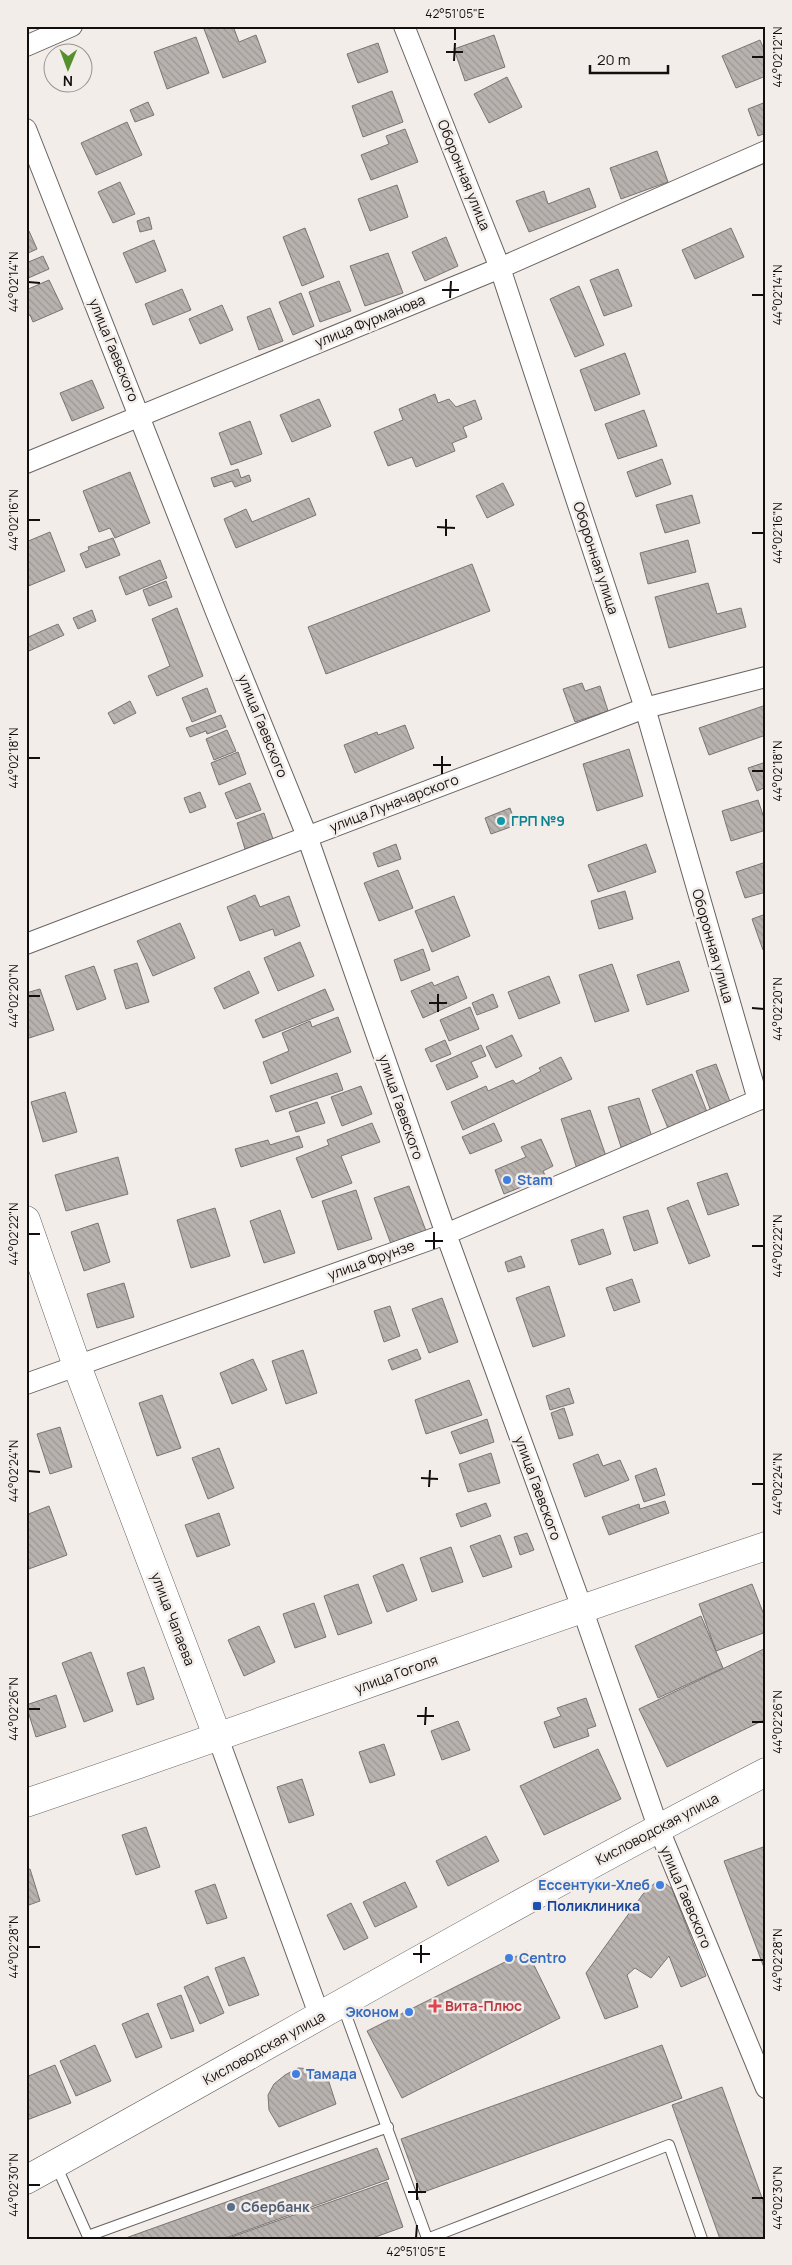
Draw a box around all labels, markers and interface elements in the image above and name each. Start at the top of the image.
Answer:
text: 42°51'05"E [425,5,485,22]
text: 44°02'12"N [769,27,786,87]
north arrow [42,42,92,92]
scale bar [590,42,667,74]
text: 20 m [597,49,630,70]
text: N [63,72,73,91]
street label: Оборонная улица [434,117,495,233]
text: 44°02'14"N [5,252,22,312]
text: 44°02'14"N [769,265,786,325]
street label: улица Фурманова [312,290,428,351]
street label: улица Гаевского [85,295,144,404]
text: 44°02'16"N [5,489,22,551]
street label: Оборонная улица [569,499,624,617]
text: 44°02'16"N [769,502,786,564]
street label: улица Гаевского [234,671,293,780]
text: 44°02'18"N [5,728,22,788]
text: 44°02'18"N [769,741,786,801]
street label: улица Луначарского [327,769,461,836]
place label: ГРП №9 [511,811,565,830]
marker: ГРП №9 [495,815,507,827]
street label: Оборонная улица [688,887,739,1005]
text: 44°02'20"N [5,964,22,1028]
text: 44°02'20"N [769,977,786,1041]
street label: улица Гаевского [375,1052,428,1162]
place label: Stam [517,1170,553,1189]
marker: Stam [501,1174,513,1186]
text: 44°02'22"N [5,1203,22,1266]
text: 44°02'22"N [769,1215,786,1278]
street label: улица Фрунзе [325,1235,417,1284]
street label: улица Гаевского [511,1433,566,1543]
text: 44°02'24"N [5,1440,22,1502]
text: 44°02'24"N [769,1453,786,1515]
street label: улица Чапаева [147,1569,200,1668]
street label: улица Гоголя [352,1650,440,1697]
text: 44°02'26"N [5,1677,22,1741]
text: 44°02'26"N [769,1690,786,1754]
street label: Кисловодская улица [592,1788,722,1869]
street label: улица Гаевского [656,1843,717,1951]
place label: Ессентуки-Хлеб [538,1875,650,1894]
marker: Ессентуки-Хлеб [654,1879,666,1891]
place label: Поликлиника [547,1896,640,1915]
marker: Поликлиника [531,1900,543,1912]
text: 44°02'28"N [5,1915,22,1979]
text: 44°02'28"N [769,1928,786,1992]
place label: Centro [519,1948,567,1967]
marker: Centro [503,1952,515,1964]
place label: Вита-Плюс [445,1996,522,2015]
marker: Вита-Плюс [429,2000,441,2012]
place label: Эконом [345,2002,399,2021]
street label: Кисловодская улица [199,2006,328,2089]
marker: Эконом [403,2006,415,2018]
place label: Тамада [306,2064,357,2083]
marker: Тамада [290,2068,302,2080]
text: 44°02'30"N [5,2153,22,2217]
text: 44°02'30"N [769,2166,786,2230]
place label: Сбербанк [241,2197,310,2216]
marker: Сбербанк [225,2201,237,2213]
text: 42°51'05"E [386,2243,446,2260]

